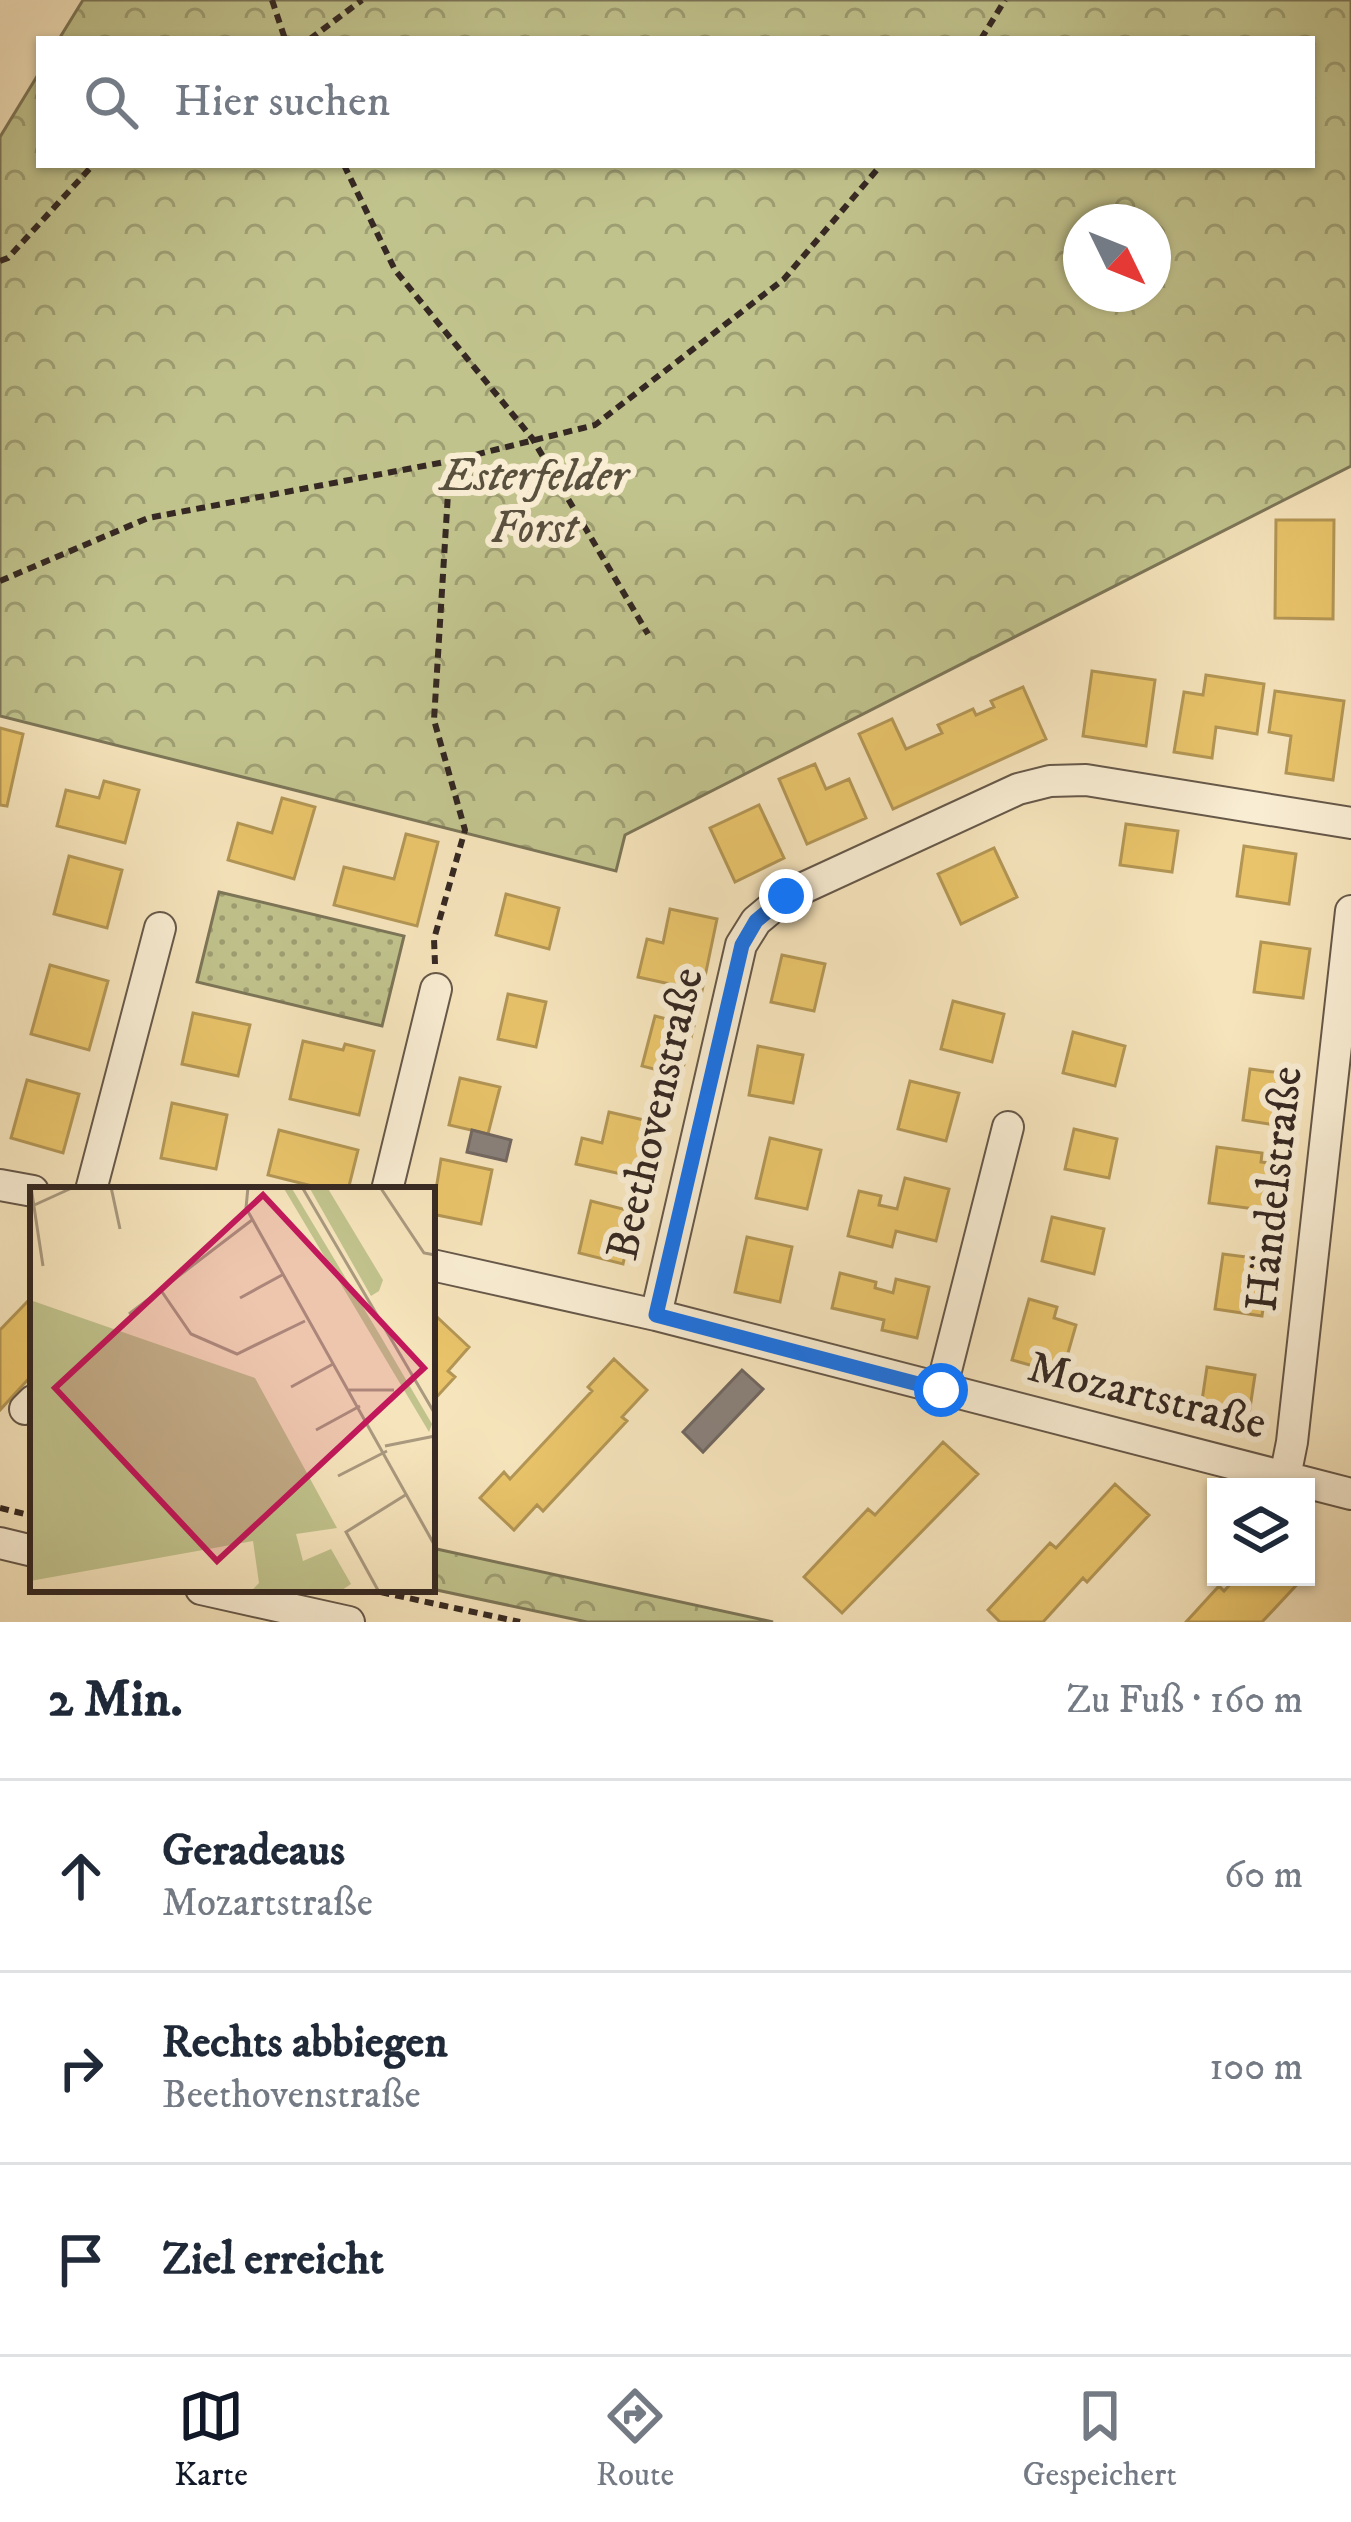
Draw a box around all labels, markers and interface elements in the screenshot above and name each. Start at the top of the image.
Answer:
search box [36,36,1315,168]
icon: search [78,69,144,135]
text: Hier suchen [174,74,390,130]
north arrow [1063,204,1171,312]
park label: Esterfelder Forst [437,449,631,557]
route end [759,869,813,923]
street label: Beethovenstraße [595,962,717,1266]
street label: Händelstraße [1234,1064,1316,1314]
inset map [30,1187,435,1592]
street label: Mozartstraße [1022,1339,1272,1453]
route start [914,1363,968,1417]
map controls [1207,1478,1315,1586]
button: layers [1207,1478,1315,1586]
text: 2 Min. [48,1668,182,1732]
text: Zu Fuß · 160 m [1066,1676,1303,1725]
text: Geradeaus [162,1823,345,1879]
icon: ahead [48,1843,114,1909]
text: 60 m [1224,1851,1303,1900]
text: Mozartstraße [162,1879,373,1928]
text: Rechts abbiegen [162,2015,448,2071]
icon: right [48,2035,114,2101]
text: 100 m [1209,2043,1303,2092]
text: Beethovenstraße [162,2071,421,2120]
icon: arrive [48,2227,114,2293]
text: Ziel erreicht [162,2232,384,2288]
tab: Karte [174,2383,248,2496]
tab: Route [596,2383,674,2496]
tab: Gespeichert [1022,2383,1177,2496]

